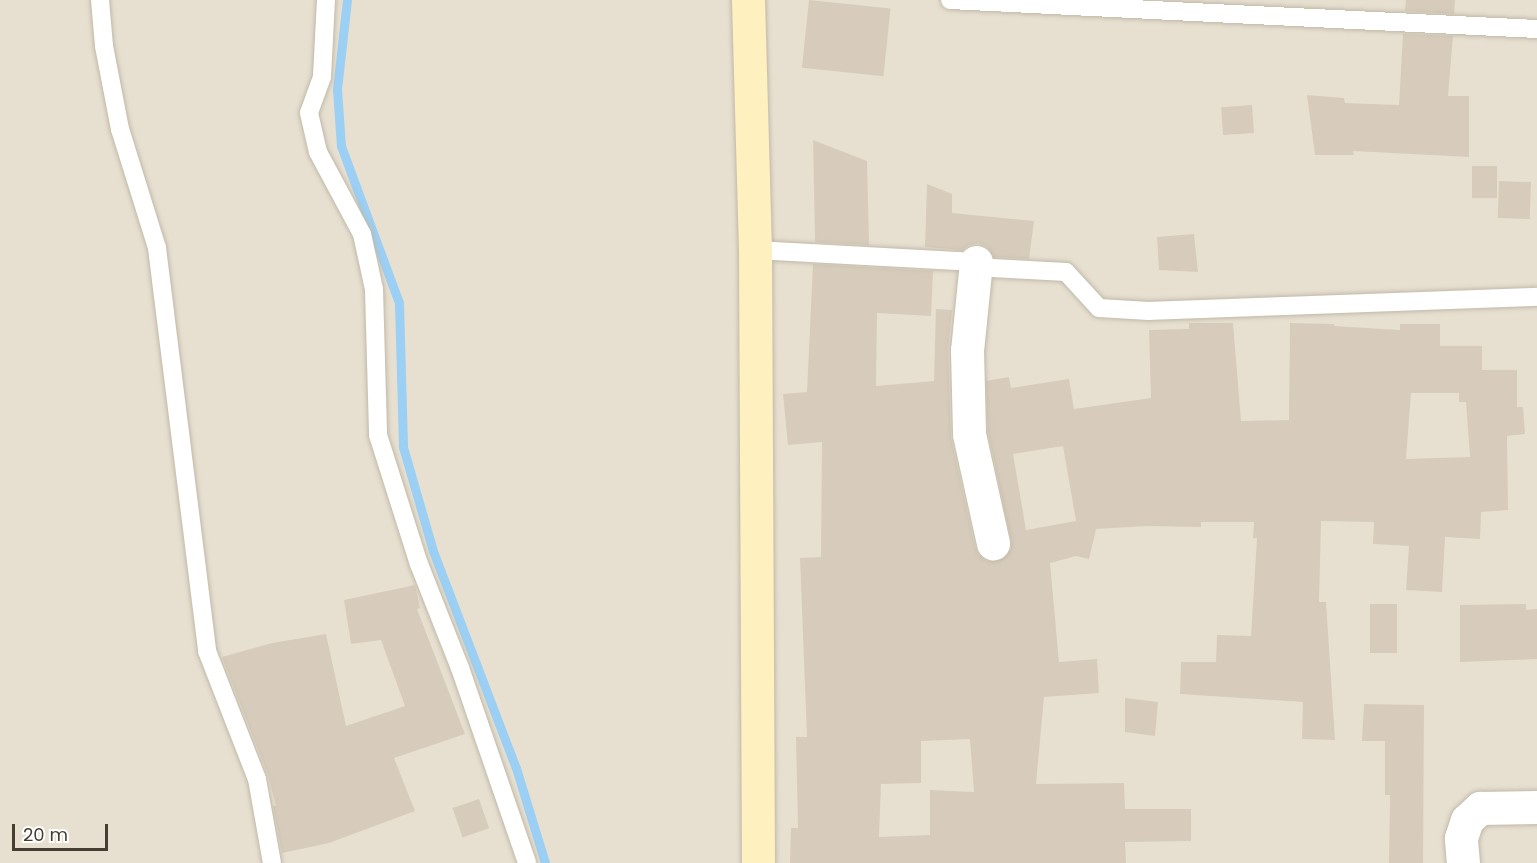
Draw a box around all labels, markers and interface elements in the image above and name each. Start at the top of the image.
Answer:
scale bar [15,812,111,850]
text: 20 m [23,822,68,847]

